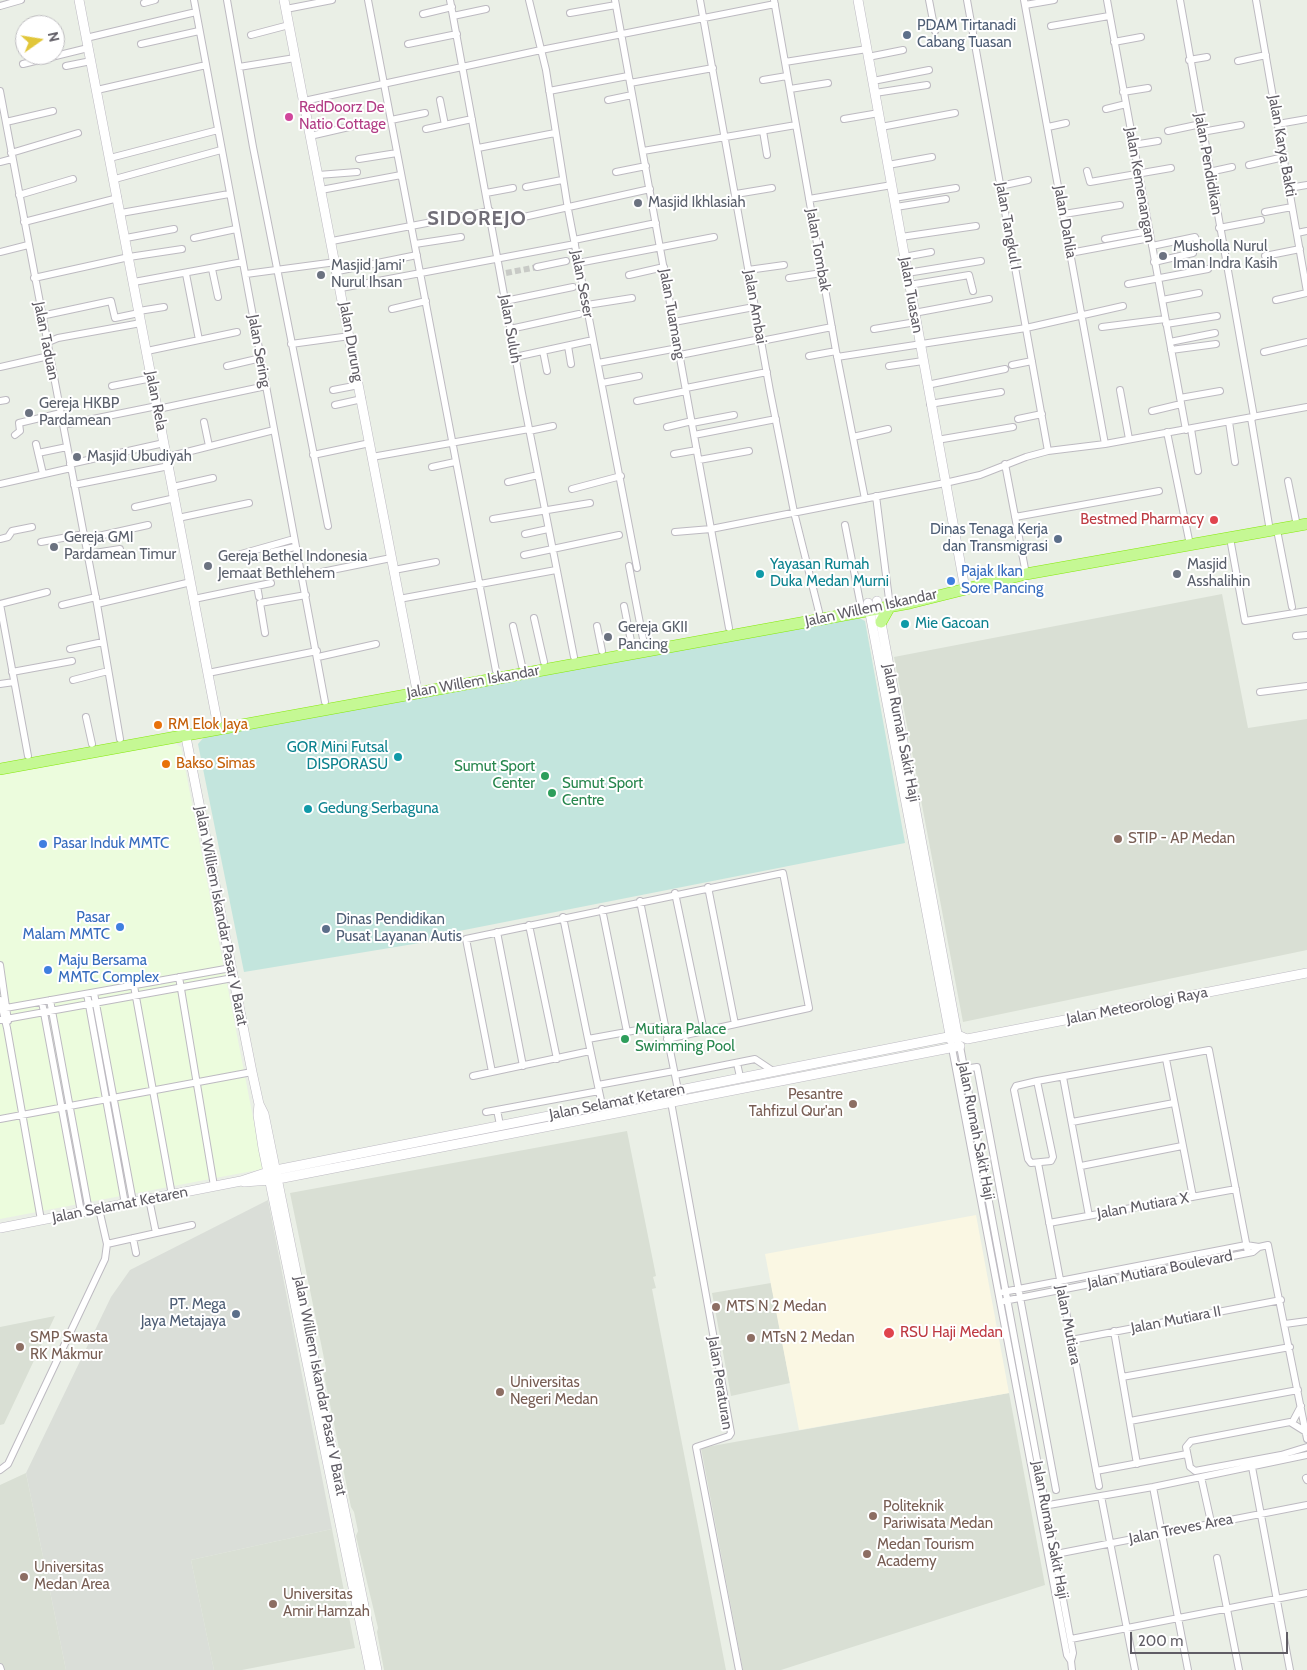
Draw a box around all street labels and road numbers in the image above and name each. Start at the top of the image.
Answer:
street label: Jalan Karya Bakti [1264,94,1300,198]
street label: Jalan Pendidikan [1190,112,1226,216]
street label: Jalan Kemenangan [1121,126,1159,244]
street label: Jalan Tangkul I [991,181,1025,271]
street label: Jalan Dahlia [1050,184,1080,260]
street label: Jalan Tombak [802,207,834,293]
street label: Jalan Seser [567,249,597,319]
street label: Jalan Tuasan [895,256,927,334]
street label: Jalan Tuamang [655,267,689,361]
street label: Jalan Ambai [740,269,770,345]
street label: Jalan Suluh [495,293,525,365]
street label: Jalan Taduan [30,300,62,382]
street label: Jalan Durung [335,301,367,383]
street label: Jalan Sering [244,313,274,389]
street label: Jalan Rela [141,370,171,432]
street label: Jalan Willem Iskandar [803,585,939,631]
street label: Jalan Willem Iskandar [405,661,541,703]
street label: Jalan Rumah Sakit Haji [879,662,923,804]
street label: Jalan Williem Iskandar Pasar V Barat [191,805,251,1027]
street label: Jalan Meteorologi Raya [1065,983,1209,1029]
street label: Jalan Rumah Sakit Haji [954,1060,998,1202]
street label: Jalan Selamat Ketaren [548,1080,686,1124]
street label: Jalan Selamat Ketaren [51,1183,189,1227]
street label: Jalan Mutiara X [1096,1189,1190,1223]
street label: Jalan Mutiara Boulevard [1086,1247,1234,1293]
street label: Jalan Williem Iskandar Pasar V Barat [290,1275,350,1497]
street label: Jalan Mutiara [1051,1284,1085,1366]
street label: Jalan Mutiara II [1129,1302,1223,1338]
street label: Jalan Peraturan [704,1335,736,1431]
street label: Jalan Rumah Sakit Haji [1028,1459,1072,1601]
street label: Jalan Treves Area [1128,1510,1234,1548]

